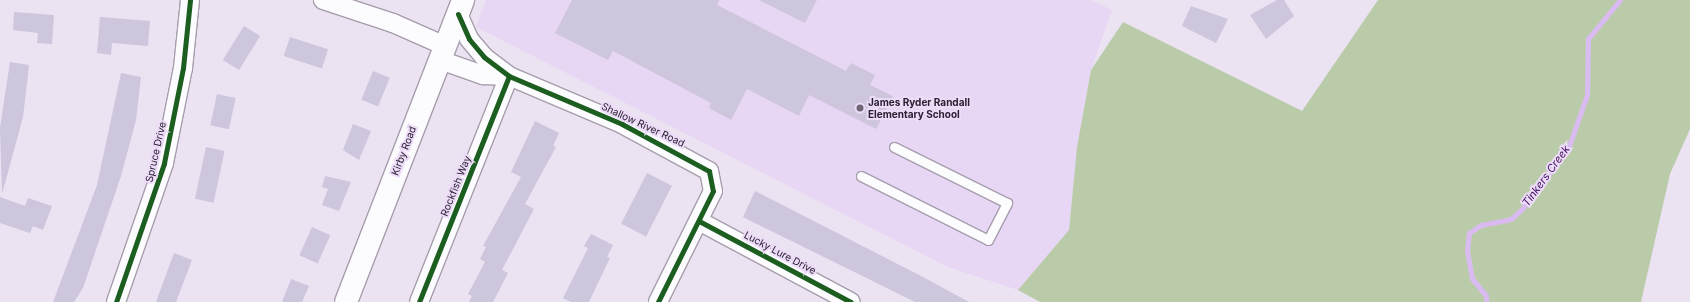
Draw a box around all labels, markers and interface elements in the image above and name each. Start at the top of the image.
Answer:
place label: James Ryder Randall Elementary School [868,96,970,120]
street label: Shallow River Road [599,100,687,150]
marker: James Ryder Randall Elementary School [855,103,865,113]
street label: Spruce Drive [143,121,169,183]
street label: Kirby Road [389,125,419,177]
water label: Tinkers Creek [1519,143,1573,209]
street label: Rockfish Way [438,154,474,218]
street label: Lucky Lure Drive [742,229,818,277]

